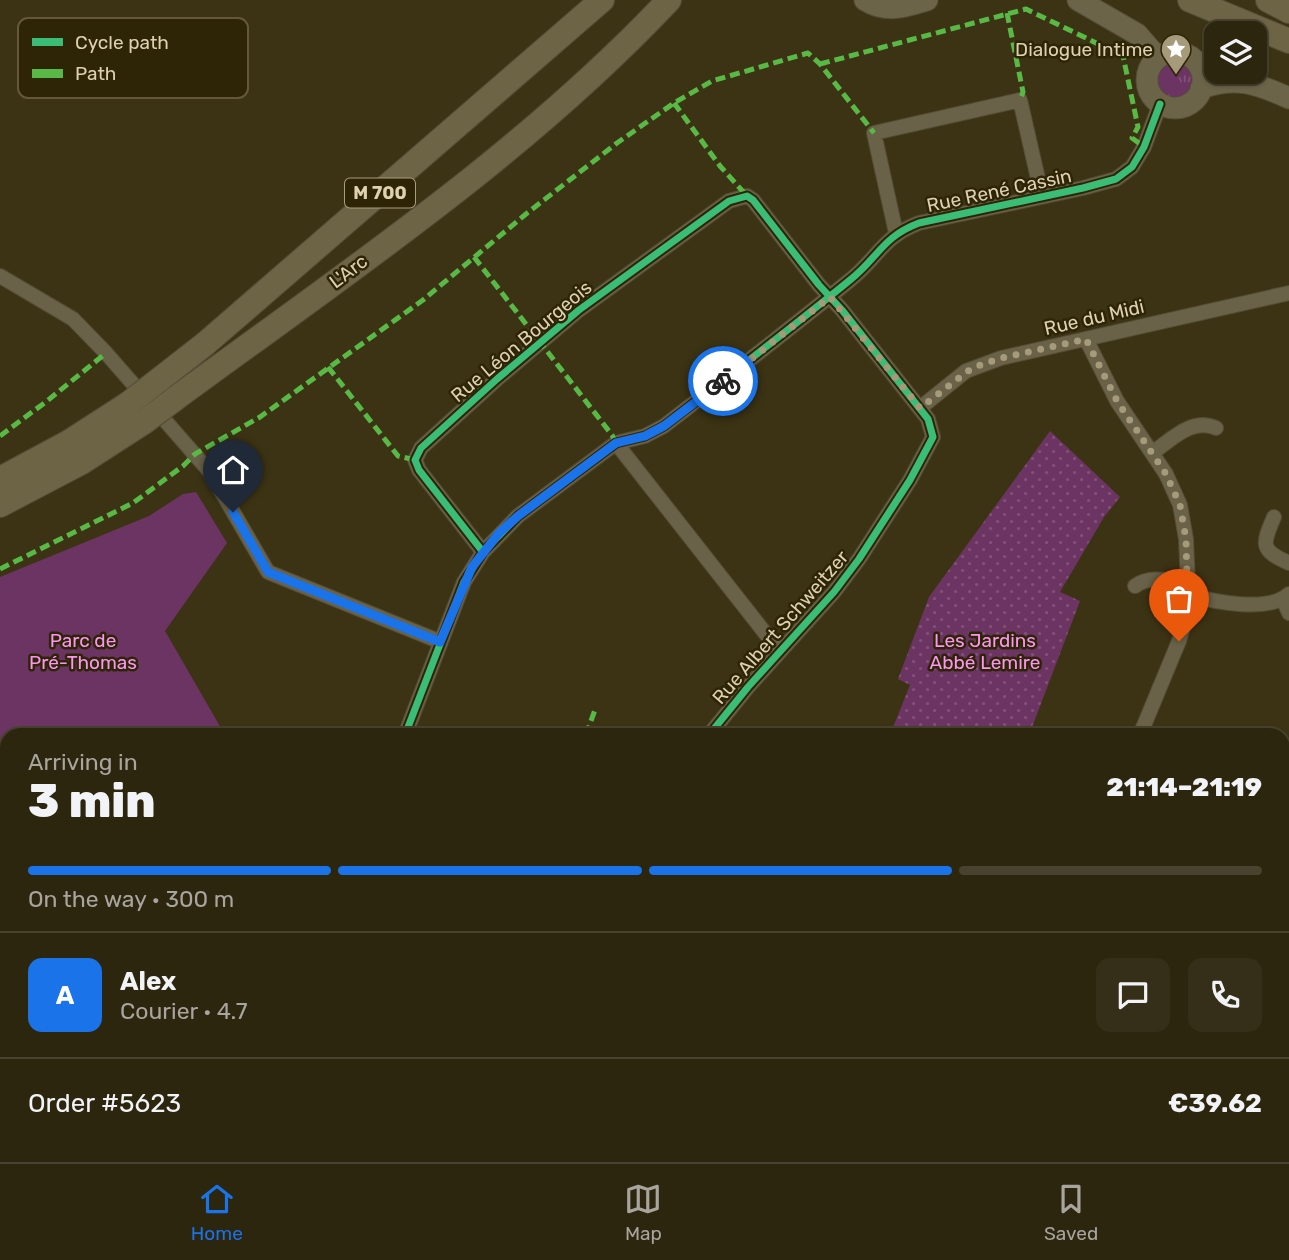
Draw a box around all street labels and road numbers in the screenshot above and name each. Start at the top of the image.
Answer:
street label: Rue René Cassin [925,164,1074,217]
road number: M 700 [345,178,415,208]
street label: L'Arc [325,250,372,293]
street label: Rue Léon Bourgeois [446,276,596,407]
street label: Rue du Midi [1042,295,1146,340]
street label: Rue Albert Schweitzer [707,545,854,709]

